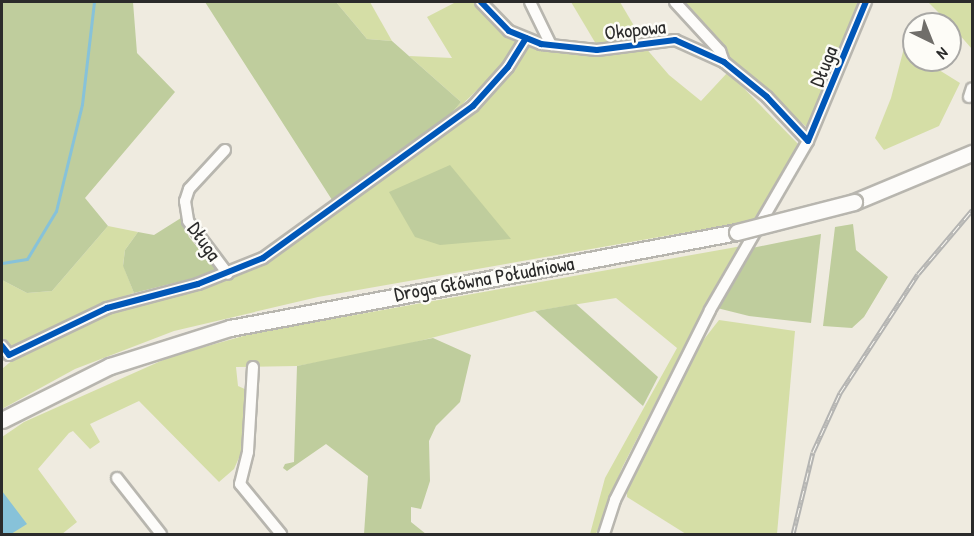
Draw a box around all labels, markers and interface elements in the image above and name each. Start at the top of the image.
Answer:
north arrow [902,12,962,72]
street label: Okopowa [603,14,667,44]
street label: Długa [804,42,842,90]
text: N [932,43,954,65]
street label: Długa [183,217,227,265]
street label: Droga Główna Południowa [392,250,576,306]

